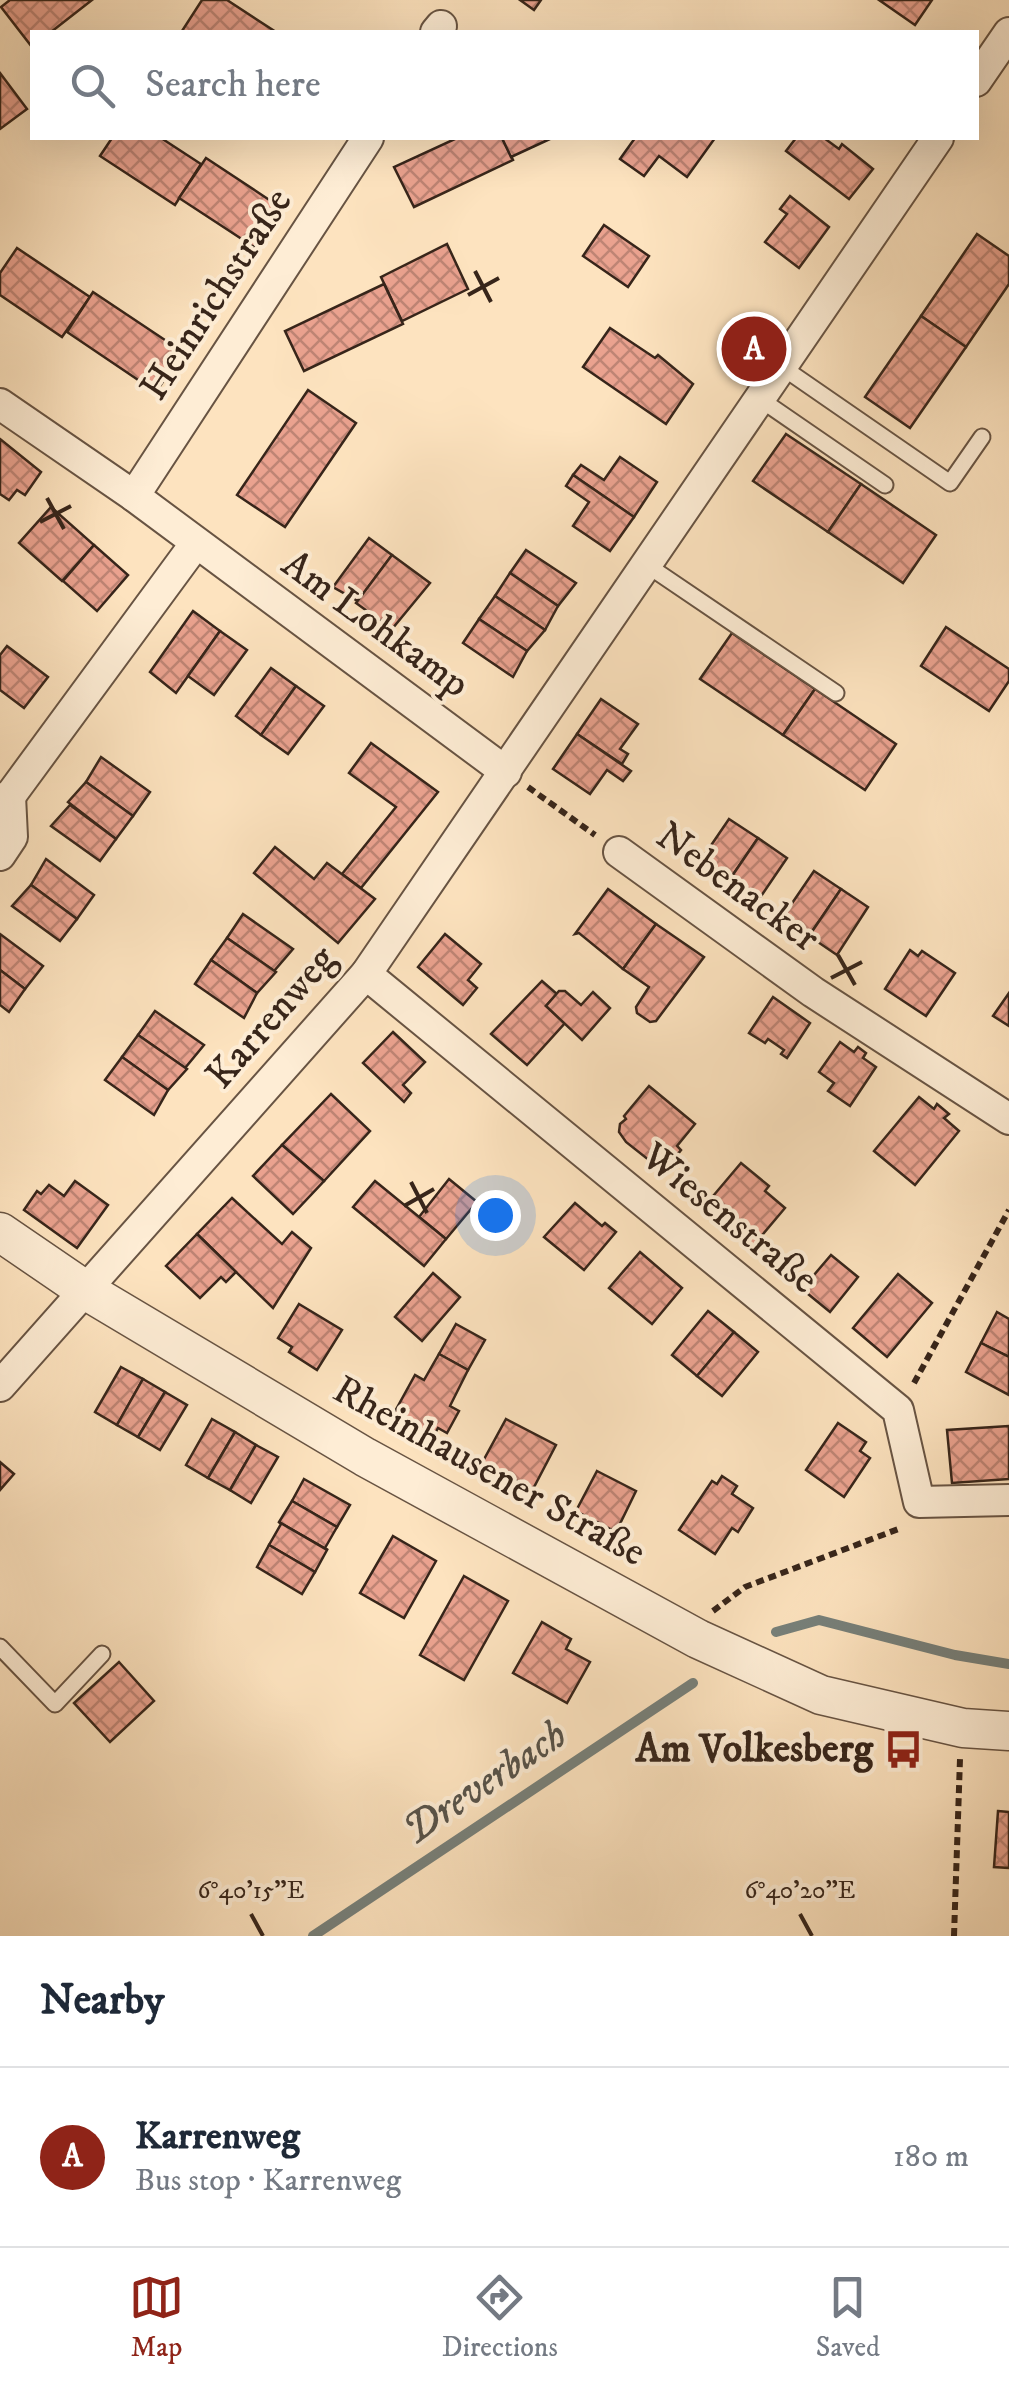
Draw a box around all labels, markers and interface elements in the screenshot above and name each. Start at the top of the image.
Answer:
search box [30,30,979,140]
icon: search [65,58,120,113]
text: Search here [145,61,321,109]
street label: Heinrichstraße [130,180,304,410]
pin: A [722,312,786,386]
street label: Am Lohkamp [271,540,479,710]
street label: Nebenacker [645,812,829,964]
street label: Karrenweg [196,936,348,1100]
street label: Wiesenstraße [630,1132,828,1305]
your location [470,1190,521,1241]
street label: Rheinhausener Straße [324,1365,654,1579]
water label: Dreverbach [393,1709,577,1857]
place label: Am Volkesberg [634,1725,875,1775]
bus stop icon: Am Volkesberg [882,1729,924,1771]
text: 6°40'15"E [198,1875,304,1906]
text: 6°40'20"E [744,1875,856,1906]
text: Nearby [40,1975,164,2027]
text: Karrenweg [135,2113,300,2161]
text: A [62,2137,83,2177]
text: 180 m [893,2137,969,2177]
text: Bus stop · Karrenweg [135,2161,401,2201]
tab: Map [129,2270,184,2365]
tab: Directions [442,2270,558,2365]
tab: Saved [816,2270,880,2365]

